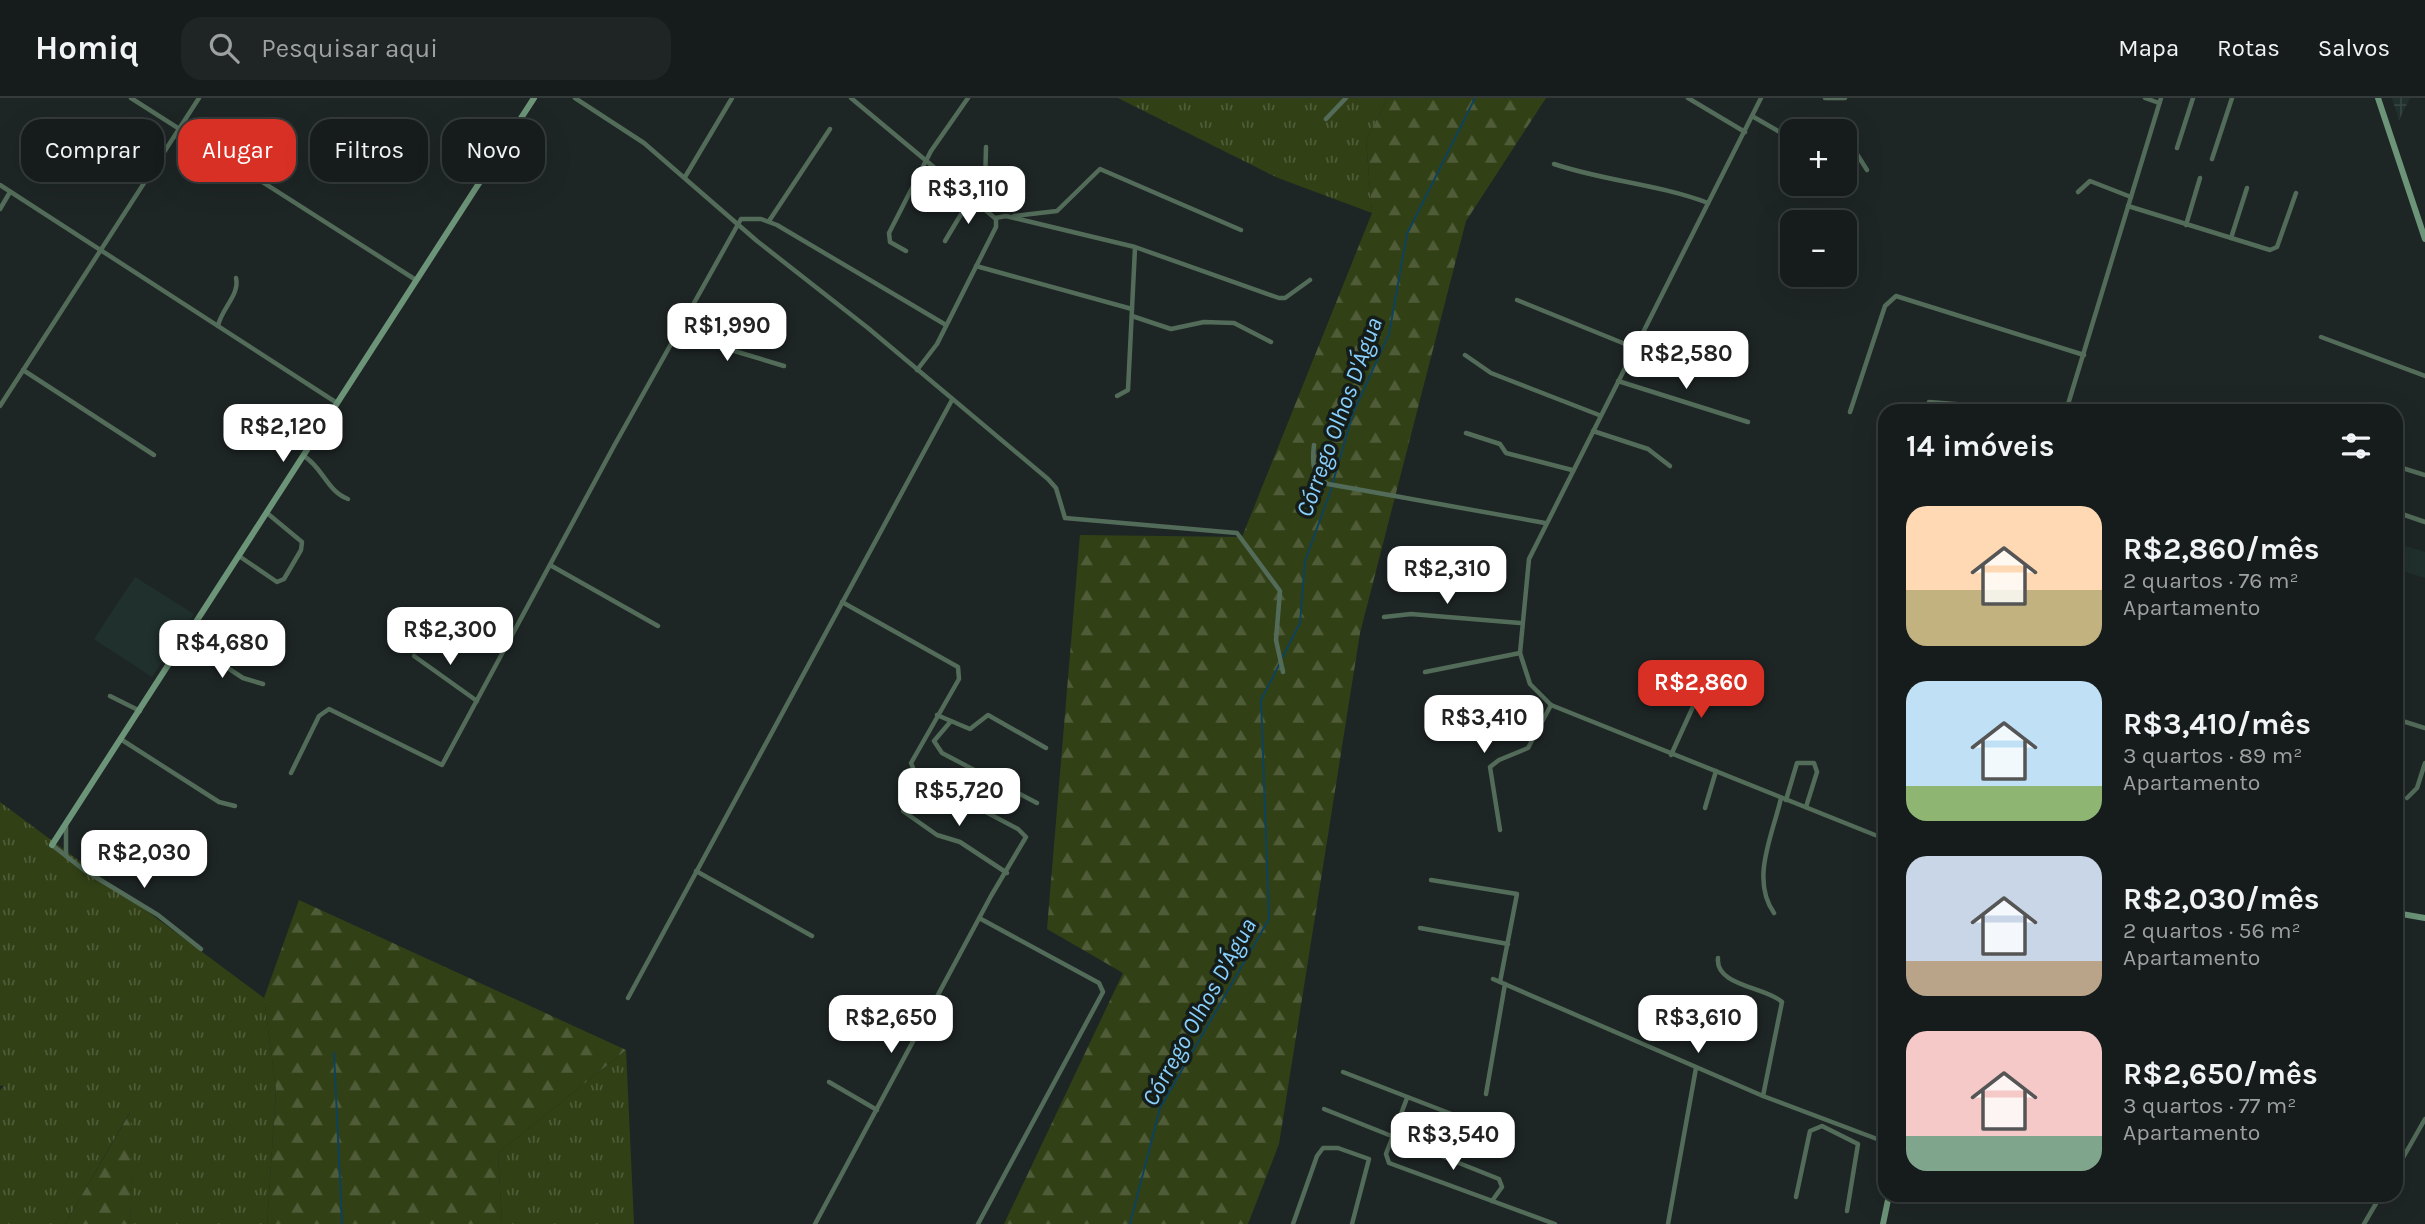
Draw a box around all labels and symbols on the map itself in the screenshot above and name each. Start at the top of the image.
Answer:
pin: R$3,110 [903,166,1033,226]
pin: R$1,990 [662,303,792,363]
water label: Córrego Olhos D'Água [1290,314,1388,520]
pin: R$2,580 [1621,331,1751,391]
pin: R$2,120 [218,404,348,464]
pin: R$2,310 [1382,546,1512,606]
pin: R$2,300 [385,608,515,667]
pin: R$4,680 [157,620,287,680]
pin: R$2,860 [1636,660,1766,720]
pin: R$3,410 [1419,696,1549,755]
pin: R$5,720 [894,768,1024,828]
pin: R$2,030 [79,830,209,890]
water label: Córrego Olhos D'Água [1136,913,1262,1111]
pin: R$2,650 [826,996,956,1055]
pin: R$3,610 [1633,996,1763,1055]
pin: R$3,540 [1388,1112,1518,1172]

